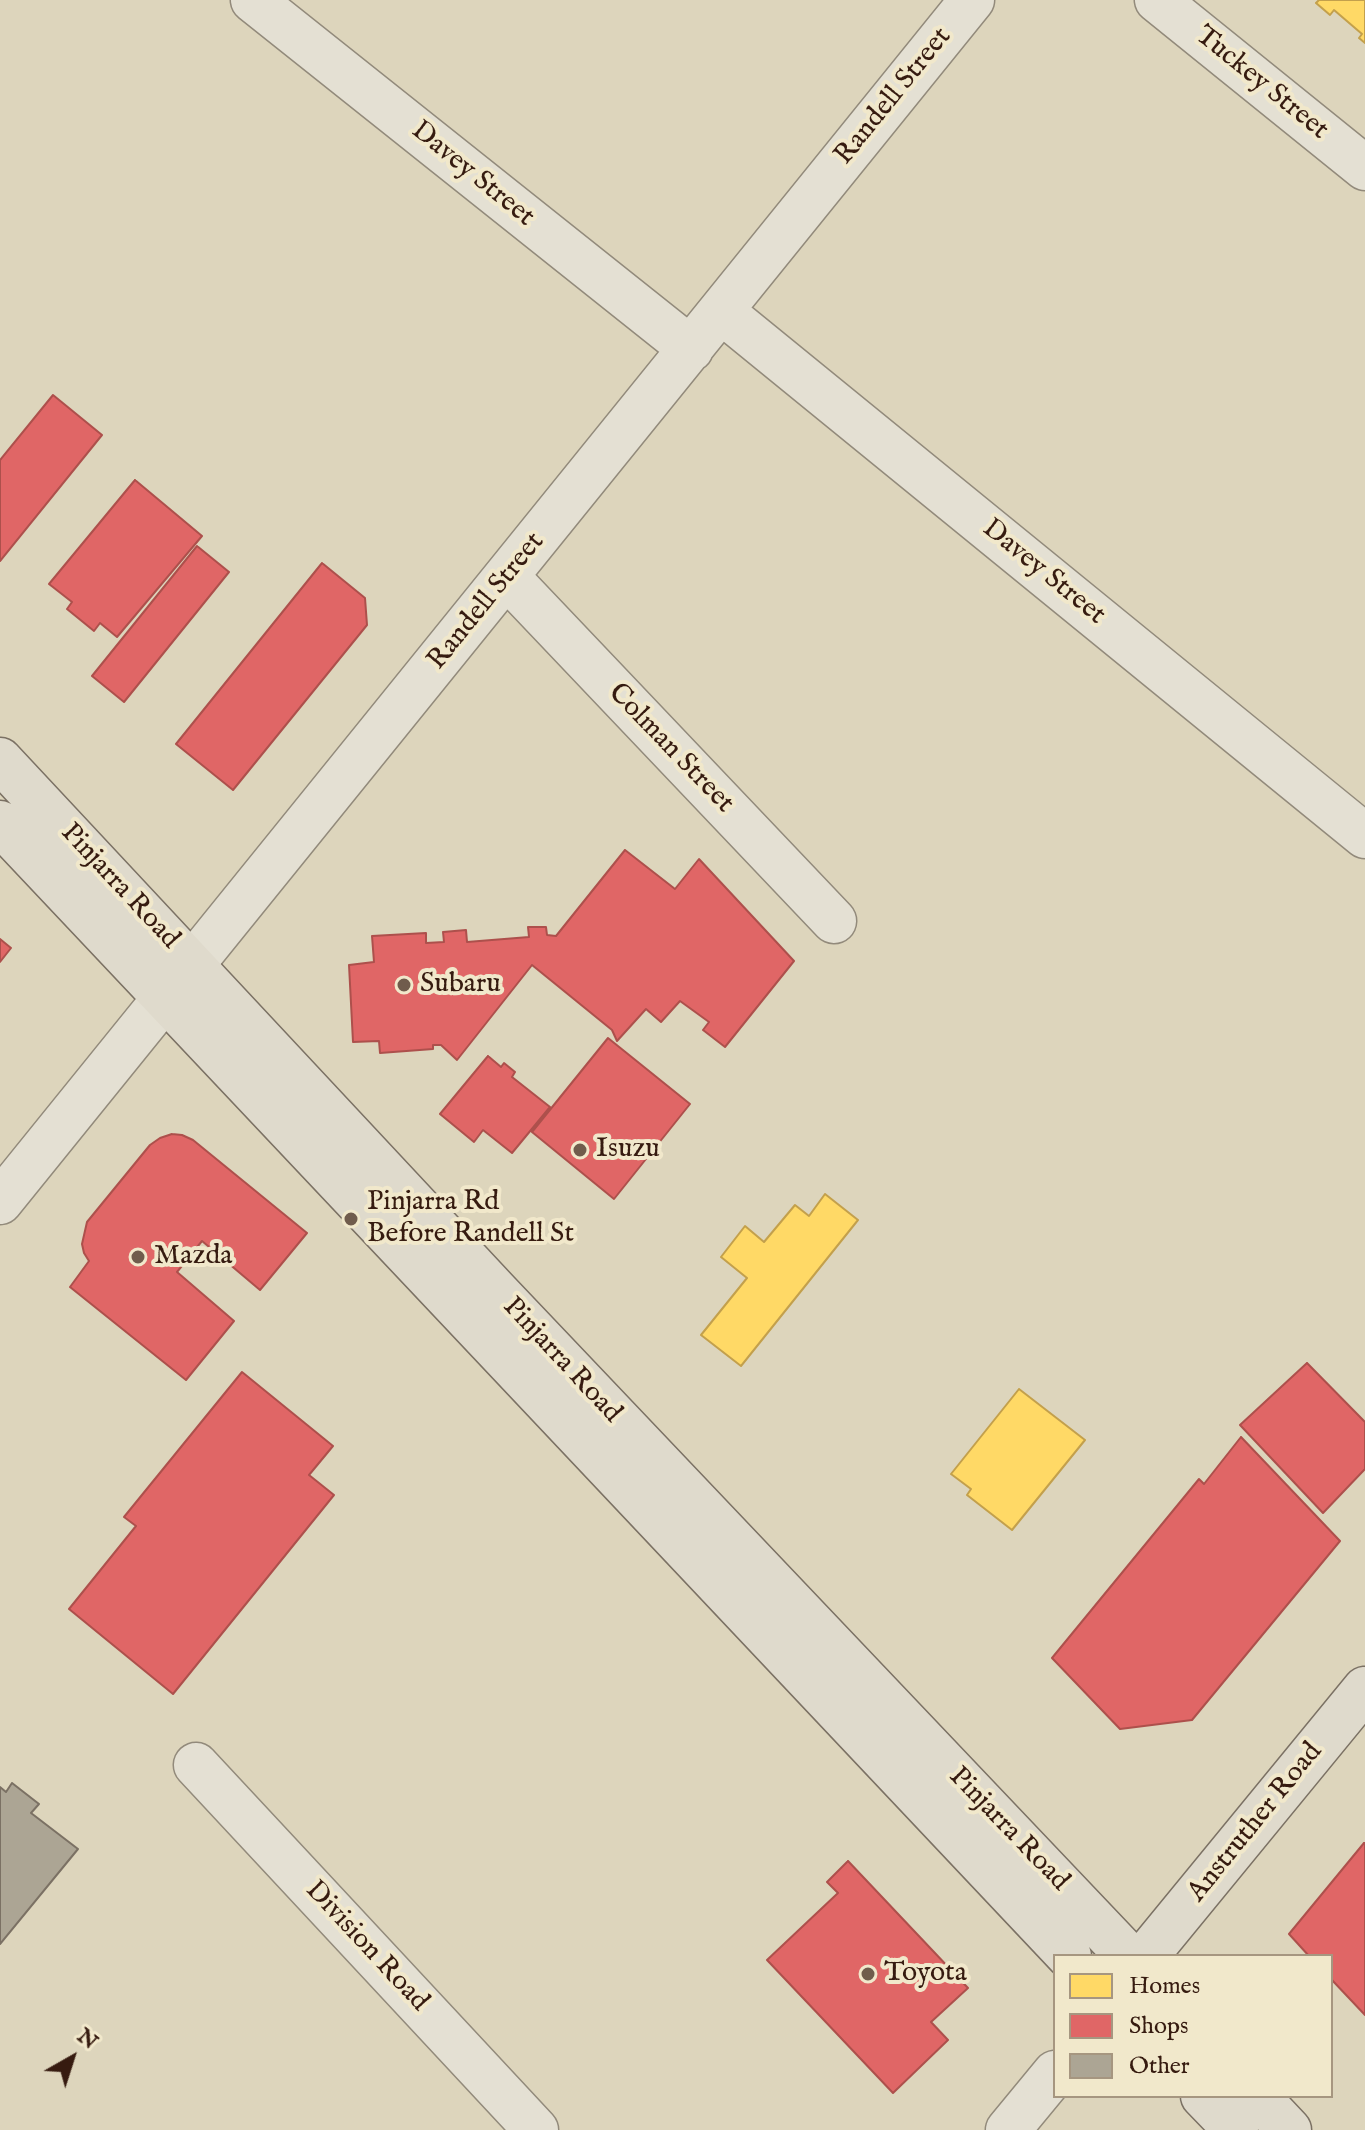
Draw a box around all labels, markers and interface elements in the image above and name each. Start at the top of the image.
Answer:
street label: Tuckey Street [1188,20,1334,148]
street label: Randell Street [828,22,960,172]
street label: Davey Street [404,115,540,235]
street label: Davey Street [975,513,1111,633]
street label: Randell Street [421,527,553,677]
street label: Colman Street [600,677,740,821]
street label: Pinjarra Road [52,817,186,957]
place label: Subaru [420,968,501,1002]
marker: Subaru [395,976,413,994]
place label: Isuzu [596,1133,660,1167]
marker: Isuzu [571,1141,589,1159]
place label: Pinjarra Rd Before Randell St [367,1186,574,1252]
marker: Pinjarra Rd Before Randell St [342,1210,360,1228]
place label: Mazda [154,1240,232,1274]
marker: Mazda [129,1248,147,1266]
street label: Pinjarra Road [494,1291,628,1431]
street label: Anstruther Road [1182,1737,1330,1909]
street label: Pinjarra Road [941,1761,1075,1899]
street label: Division Road [297,1875,435,2019]
legend [1053,1954,1333,2098]
place label: Toyota [884,1957,967,1991]
marker: Toyota [859,1965,877,1983]
text: Homes [1129,1971,1200,2002]
text: Shops [1129,2011,1188,2042]
north arrow [32,2018,112,2098]
text: N [71,2022,103,2056]
text: Other [1129,2051,1190,2082]

